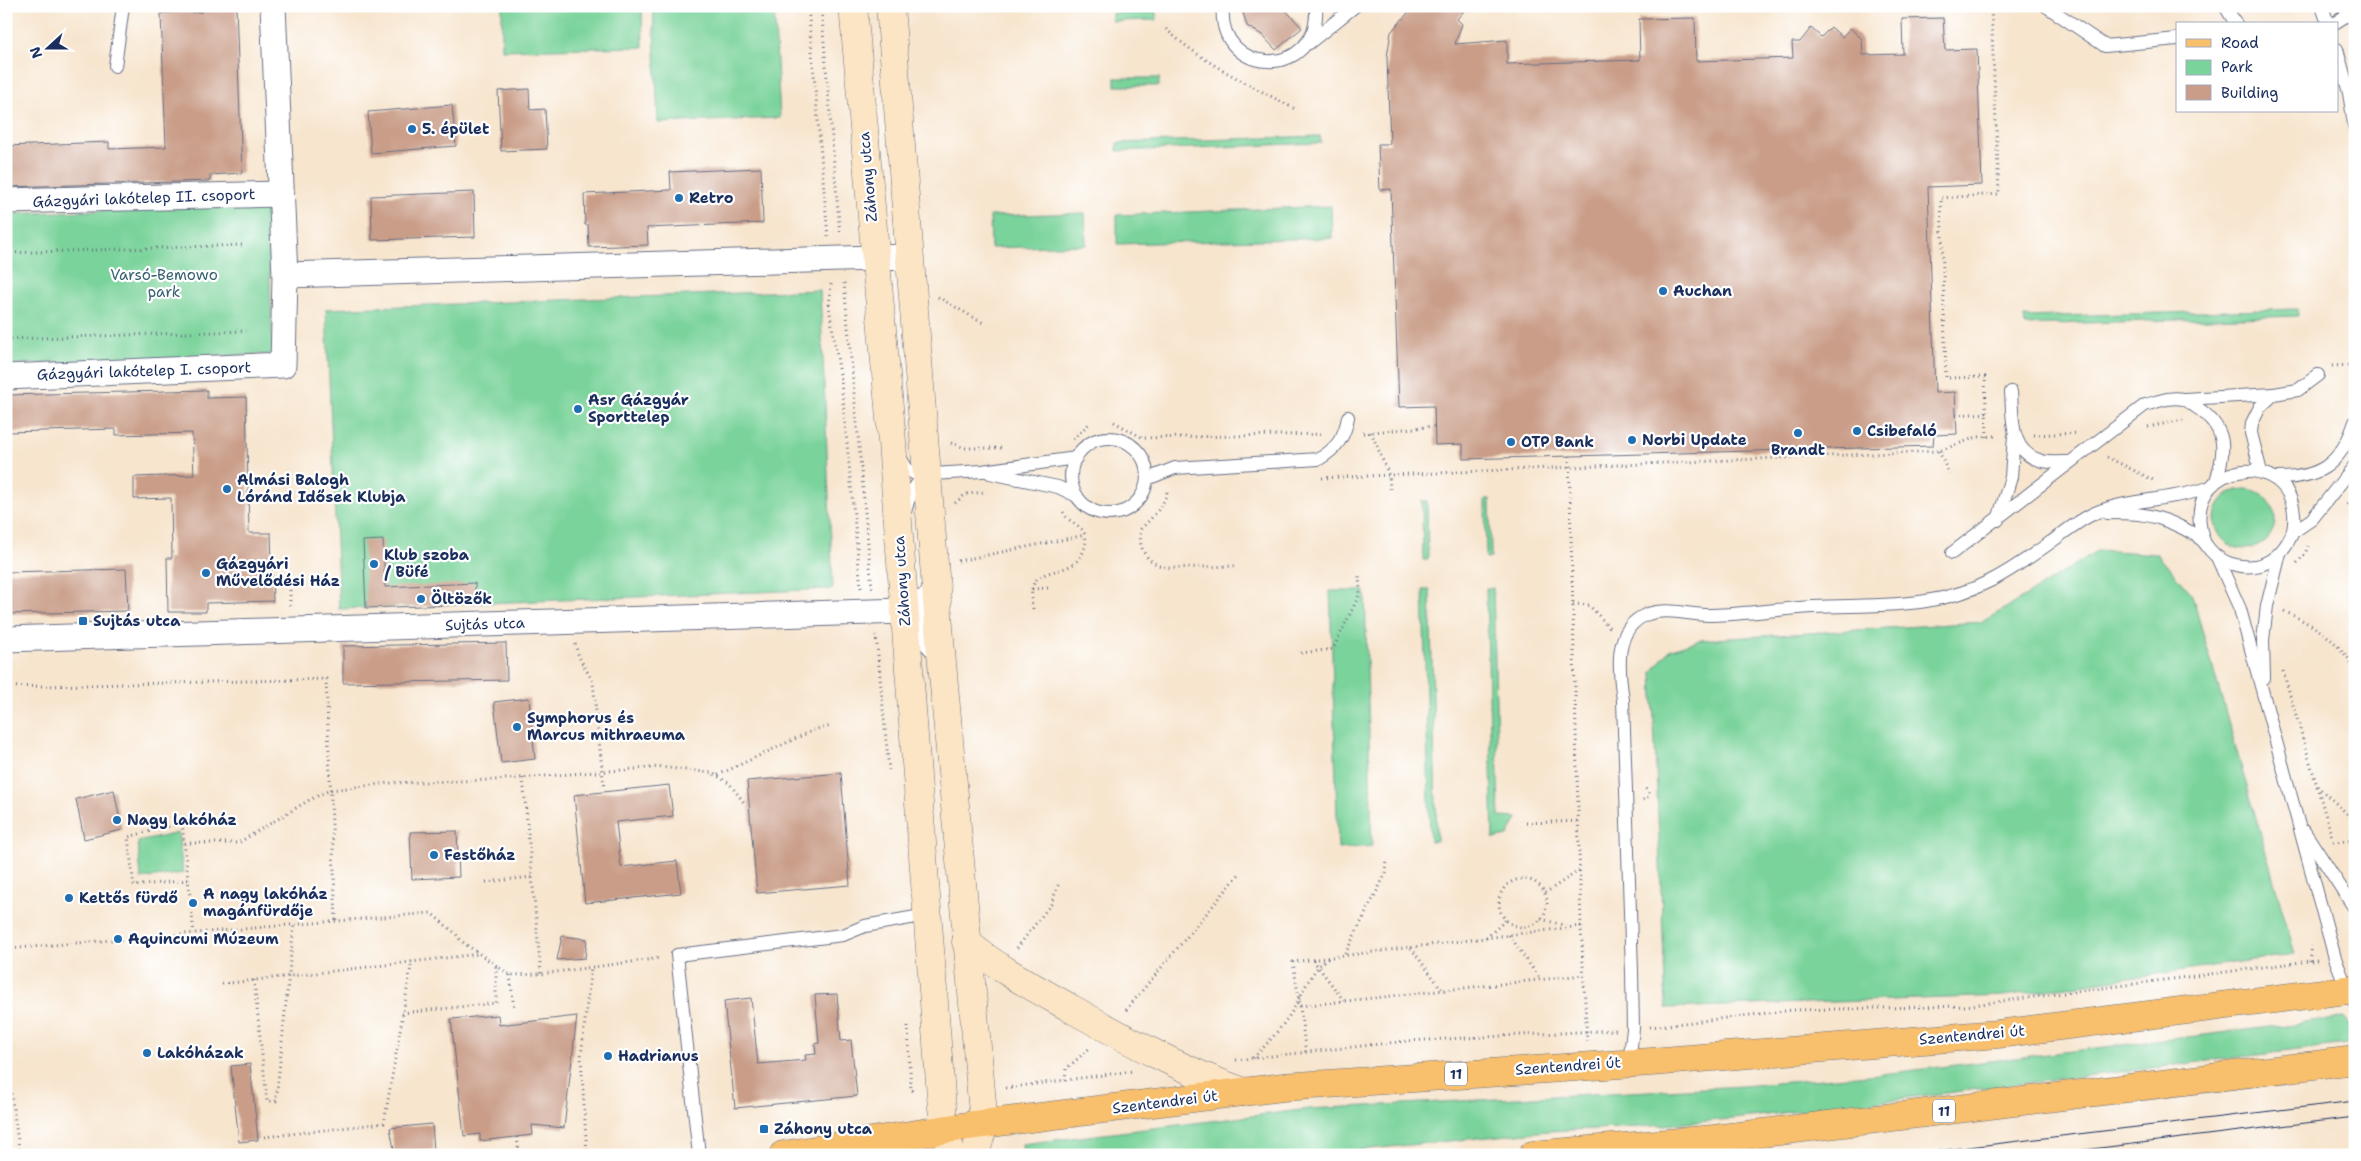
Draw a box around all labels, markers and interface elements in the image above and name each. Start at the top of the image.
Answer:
north arrow [22,22,72,72]
legend [2176,22,2338,112]
text: Road [2221,33,2259,53]
text: N [25,44,46,61]
text: Park [2221,57,2253,77]
text: Building [2221,83,2278,103]
place label: 5. épület [422,119,489,139]
marker: 5. épület [406,123,418,135]
street label: Záhony utca [854,130,882,223]
street label: Gázgyári lakótelep II. csoport [32,184,256,212]
place label: Retro [689,188,734,208]
marker: Retro [673,192,685,204]
park label: Varsó-Bemowo park [110,265,218,302]
place label: Auchan [1673,281,1732,301]
marker: Auchan [1657,285,1669,297]
street label: Gázgyári lakótelep I. csoport [37,357,251,385]
place label: Asr Gázgyár Sporttelep [588,390,689,427]
marker: Asr Gázgyár Sporttelep [572,403,584,415]
place label: Csibefaló [1867,421,1937,441]
marker: Csibefaló [1851,425,1863,437]
marker: Brandt [1792,427,1804,439]
place label: Norbi Update [1642,430,1747,450]
place label: OTP Bank [1521,432,1594,452]
marker: Norbi Update [1626,434,1638,446]
marker: OTP Bank [1505,436,1517,448]
place label: Brandt [1771,440,1825,460]
place label: Almási Balogh Lóránd Idősek Klubja [237,470,406,507]
marker: Almási Balogh Lóránd Idősek Klubja [221,483,233,495]
street label: Záhony utca [889,535,915,627]
place label: Klub szoba / Büfé [384,545,470,582]
place label: Gázgyári Művelődési Ház [216,554,340,591]
marker: Klub szoba / Büfé [368,558,380,570]
marker: Gázgyári Művelődési Ház [200,567,212,579]
place label: Öltözők [431,589,492,609]
marker: Öltözők [415,593,427,605]
place label: Sujtás utca [93,611,181,631]
street label: Sujtás utca [445,613,526,635]
marker: Sujtás utca [77,615,89,627]
place label: Symphorus és Marcus mithraeuma [527,708,686,745]
marker: Symphorus és Marcus mithraeuma [511,721,523,733]
place label: Nagy lakóház [127,810,237,830]
marker: Nagy lakóház [111,814,123,826]
place label: Festőház [444,845,516,865]
marker: Festőház [428,849,440,861]
place label: A nagy lakóház magánfürdője [203,884,328,921]
place label: Kettős fürdő [79,888,178,908]
marker: Kettős fürdő [63,892,75,904]
marker: A nagy lakóház magánfürdője [187,897,199,909]
place label: Aquincumi Múzeum [128,929,279,949]
marker: Aquincumi Múzeum [112,933,124,945]
street label: Szentendrei út [1918,1020,2026,1050]
place label: Lakóházak [157,1043,244,1063]
place label: Hadrianus [618,1046,699,1066]
marker: Lakóházak [141,1047,153,1059]
marker: Hadrianus [602,1050,614,1062]
street label: Szentendrei út [1514,1052,1622,1080]
road number: 11 [1445,1062,1467,1086]
street label: Szentendrei út [1111,1086,1219,1118]
road number: 11 [1933,1100,1955,1122]
place label: Záhony utca [774,1119,873,1139]
marker: Záhony utca [758,1123,770,1135]

